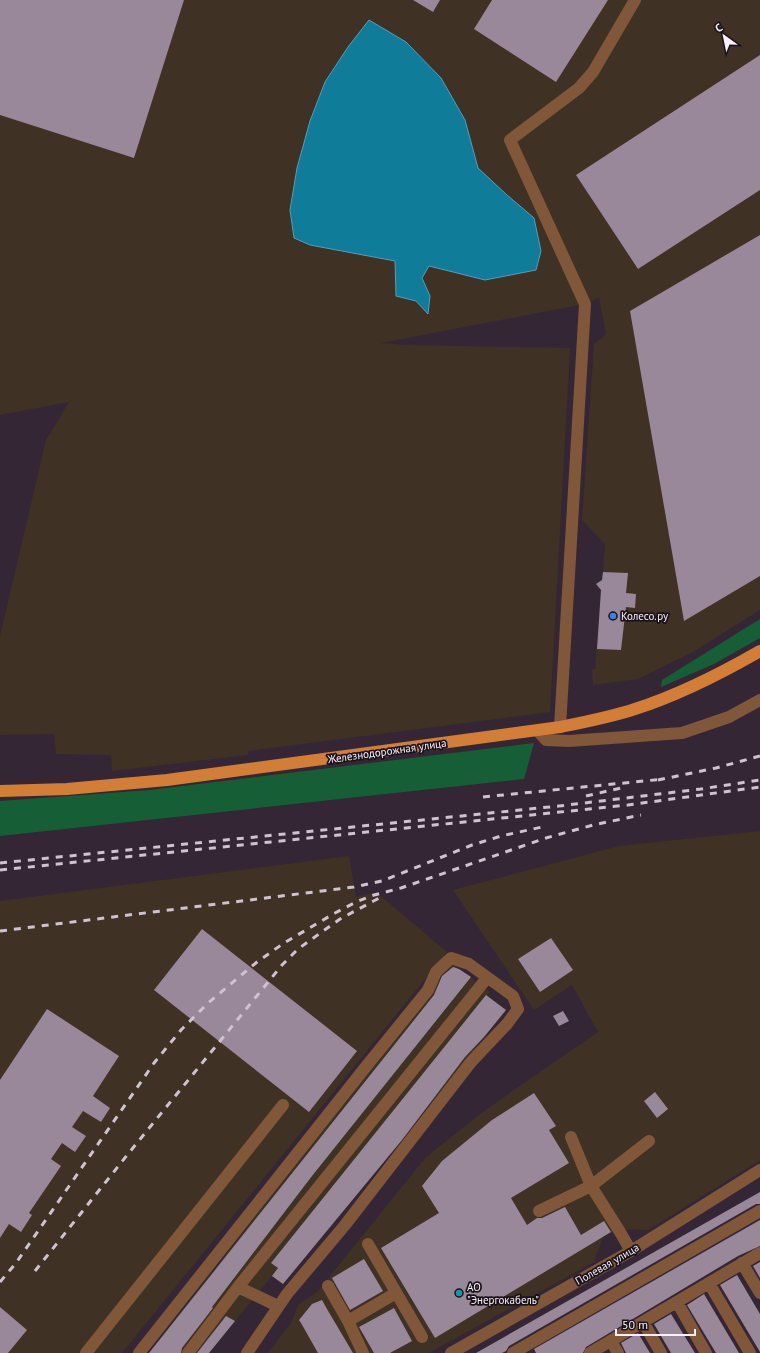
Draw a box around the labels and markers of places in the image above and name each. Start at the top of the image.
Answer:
place label: Колесо.ру [621,609,669,623]
marker: Колесо.ру [608,611,618,621]
place label: АО "Энергокабель" [467,1280,539,1307]
marker: АО "Энергокабель" [454,1288,464,1298]

